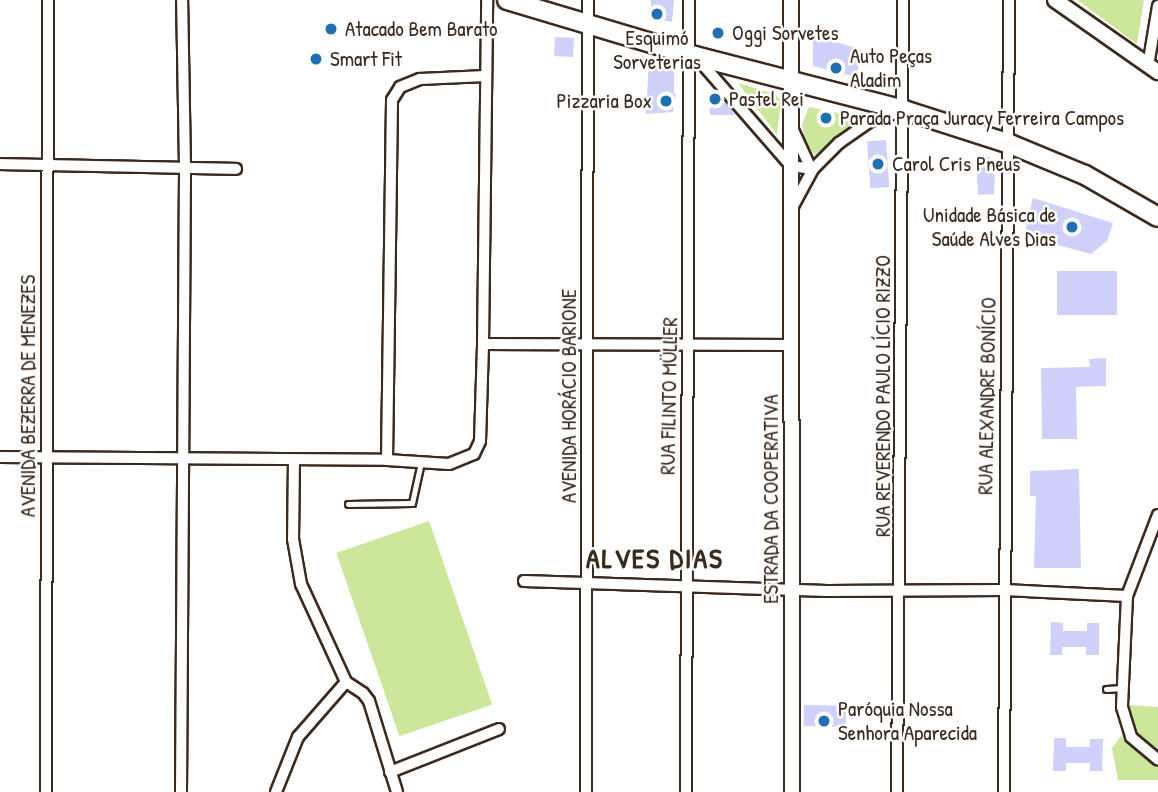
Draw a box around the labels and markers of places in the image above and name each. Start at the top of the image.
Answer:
marker: Esquimó Sorveterias [649,6,665,22]
place label: Atacado Bem Barato [345,16,498,42]
place label: Oggi Sorvetes [732,20,839,46]
marker: Atacado Bem Barato [323,21,339,37]
place label: Esquimó Sorveterias [613,25,701,75]
marker: Oggi Sorvetes [710,25,726,41]
place label: Auto Peças Aladim [850,43,932,93]
place label: Smart Fit [330,46,402,72]
marker: Smart Fit [308,51,324,67]
marker: Auto Peças Aladim [828,60,844,76]
place label: Pastel Rei [729,86,804,112]
place label: Pizzaria Box [557,88,652,114]
marker: Pastel Rei [707,91,723,107]
marker: Pizzaria Box [658,93,674,109]
place label: Parada Praça Juracy Ferreira Campos [840,105,1124,131]
marker: Parada Praça Juracy Ferreira Campos [818,110,834,126]
place label: Carol Cris Pneus [892,151,1020,177]
marker: Carol Cris Pneus [870,156,886,172]
place label: Unidade Básica de Saúde Alves Dias [923,202,1056,252]
marker: Unidade Básica de Saúde Alves Dias [1062,217,1082,237]
place label: Paróquia Nossa Senhora Aparecida [838,696,977,746]
marker: Paróquia Nossa Senhora Aparecida [816,713,832,729]

